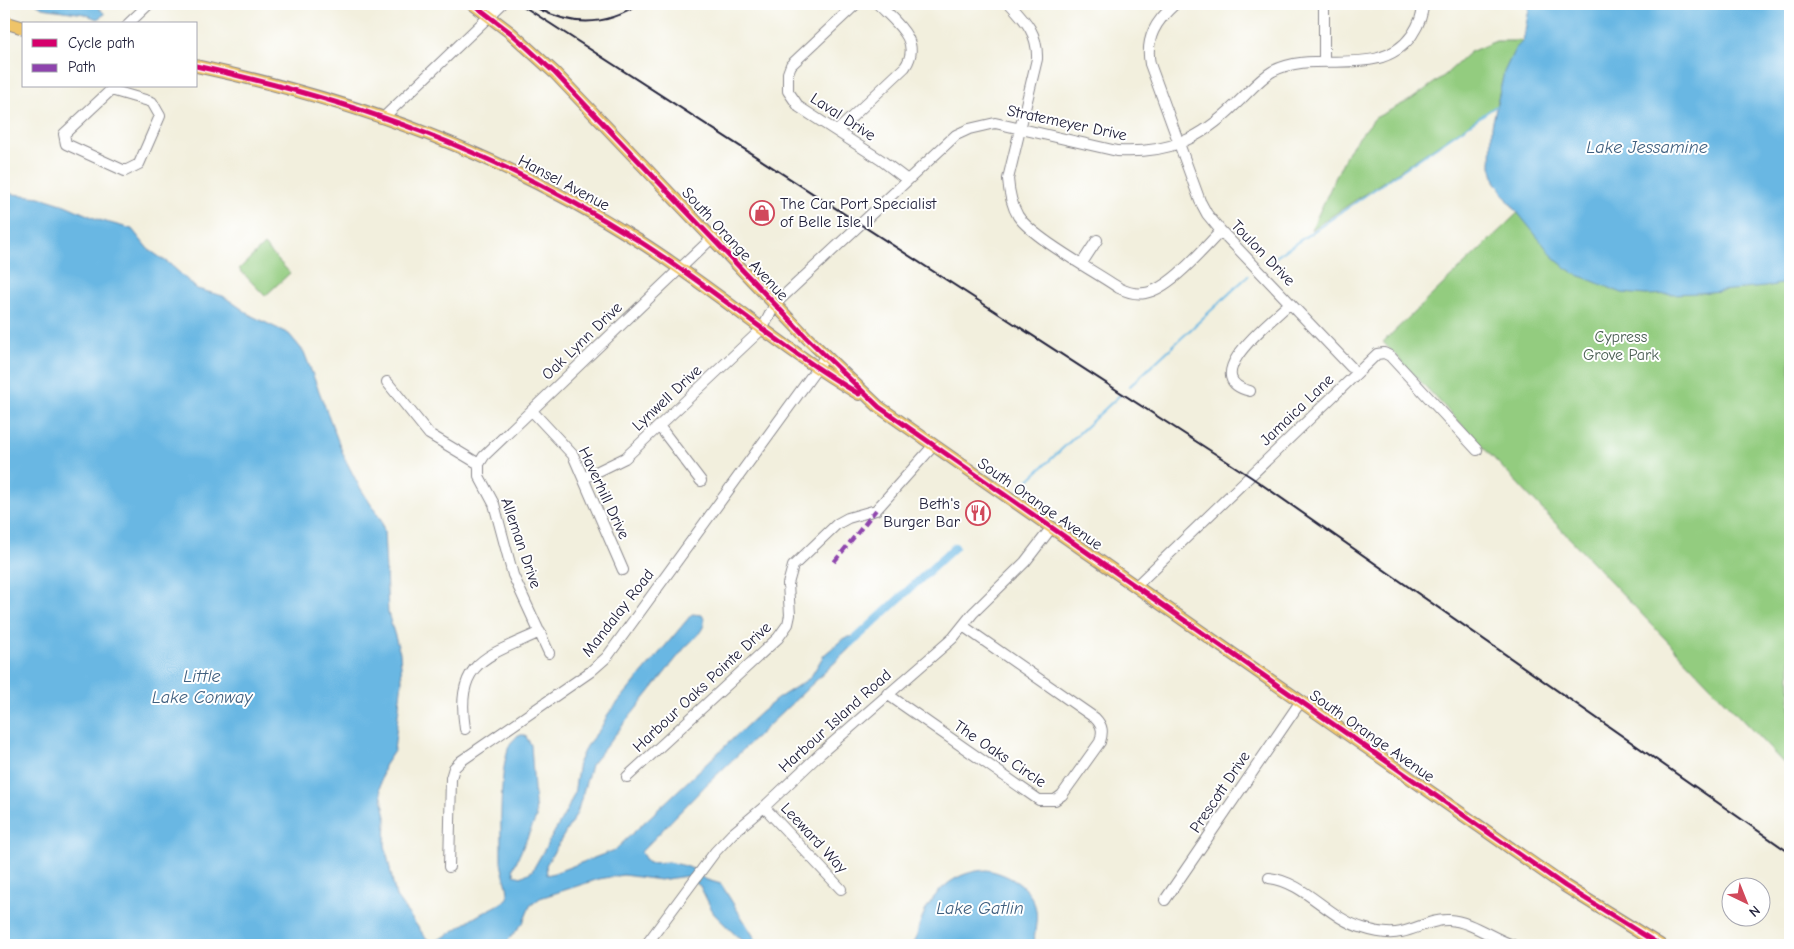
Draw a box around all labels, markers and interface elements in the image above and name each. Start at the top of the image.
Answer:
legend [22,22,198,88]
text: Cycle path [68,34,135,52]
text: Path [68,58,96,76]
street label: Laval Drive [807,89,879,145]
street label: Stratemeyer Drive [1005,101,1129,145]
water label: Lake Jessamine [1586,137,1708,158]
street label: Hansel Avenue [515,151,613,215]
street label: South Orange Avenue [678,184,792,304]
place label: The Car Port Specialist of Belle Isle ll [780,195,937,231]
shop icon: The Car Port Specialist of Belle Isle ll [749,200,775,226]
street label: Toulon Drive [1227,216,1299,290]
street label: Oak Lynn Drive [538,298,626,384]
park label: Cypress Grove Park [1583,328,1659,364]
street label: Lynwell Drive [629,361,705,435]
street label: Jamaica Lane [1257,371,1337,449]
street label: Haverhill Drive [575,444,633,542]
street label: South Orange Avenue [974,454,1106,554]
street label: Alleman Drive [497,495,545,591]
place label: Beth's Burger Bar [883,495,961,531]
restaurant icon: Beth's Burger Bar [965,500,991,526]
street label: Mandalay Road [578,566,658,660]
street label: Harbour Oaks Pointe Drive [629,618,775,756]
water label: Little Lake Conway [152,666,253,708]
street label: Harbour Island Road [775,666,895,776]
street label: South Orange Avenue [1306,686,1438,786]
street label: The Oaks Circle [951,717,1049,791]
street label: Prescott Drive [1186,748,1254,836]
street label: Leeward Way [777,799,852,877]
north arrow [1722,876,1772,926]
water label: Lake Gatlin [936,898,1024,919]
text: N [1745,902,1764,920]

